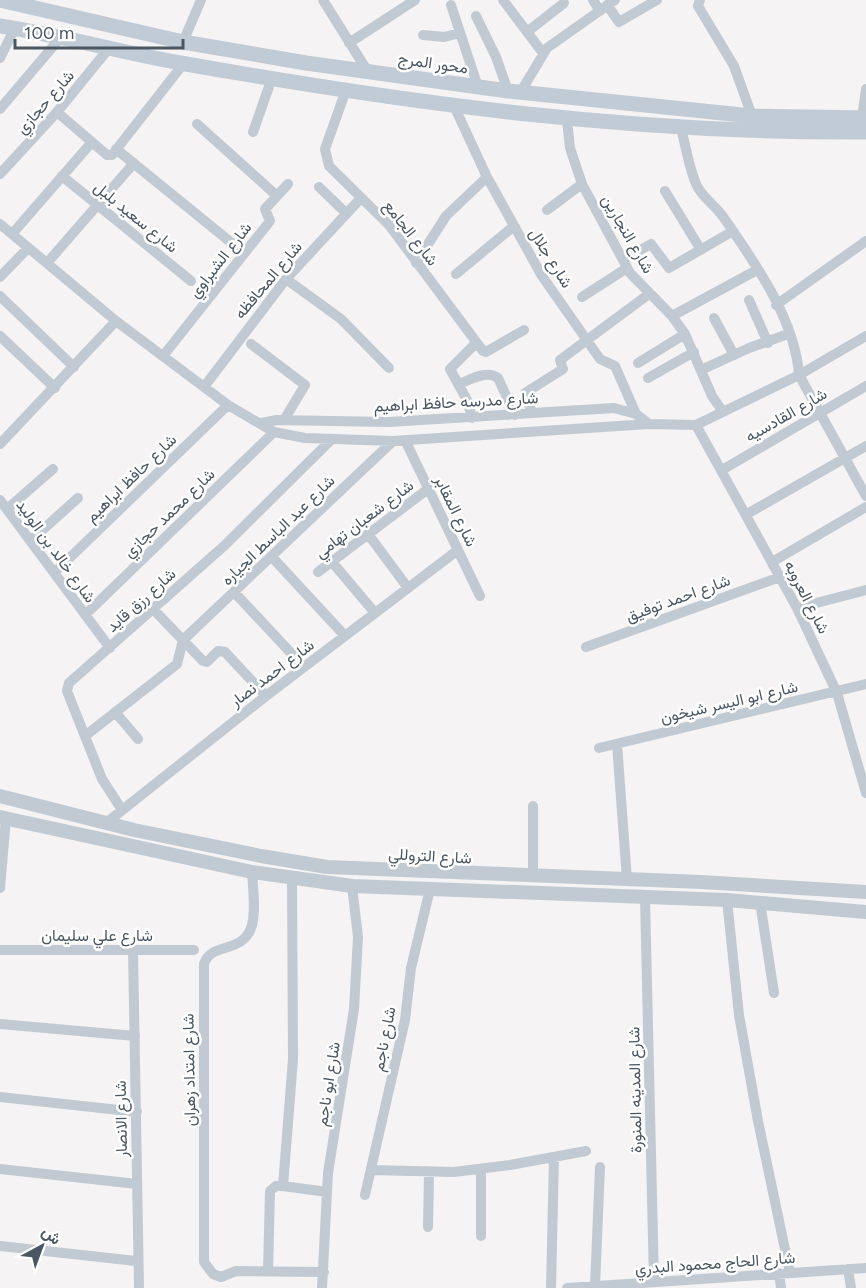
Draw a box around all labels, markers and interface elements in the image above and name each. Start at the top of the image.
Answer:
scale bar [15,12,183,50]
text: 100 m [24,22,74,44]
street label: محور المرج [397,49,469,79]
street label: شارع حجازي [12,66,81,141]
street label: شارع سعيد بلبل [89,177,182,258]
street label: شارع النجارين [596,191,658,278]
street label: شارع الجامع [378,197,442,271]
street label: شارع الشبراوي [185,218,259,304]
street label: شارع جلال [524,225,577,292]
street label: شارع المحافظه [230,237,307,324]
street label: شارع القادسيه [742,384,831,448]
street label: شارع مدرسه حافظ ابراهيم [373,388,539,418]
street label: شارع حافظ ابراهيم [82,430,182,528]
street label: شارع محمد حجازي [119,465,221,564]
street label: شارع عبد الباسط الجياره [217,471,340,590]
street label: شارع المقابر [428,471,481,550]
street label: شارع شعبان تهامي [311,476,420,566]
street label: شارع خالد بن الوليد [11,496,100,607]
street label: شارع العروبه [779,557,834,638]
street label: شارع رزق قايد [103,564,181,637]
street label: شارع احمد توفيق [623,570,733,628]
street label: شارع احمد نصار [225,635,319,713]
street label: شارع ابو اليسر شيخون [658,677,800,729]
street label: شارع التروللي [388,844,472,872]
street label: شارع علي سليمان [41,926,153,949]
street label: شارع ناجم [368,1005,402,1073]
street label: شارع امتداد زهران [179,1013,201,1127]
street label: شارع المدينه المنورة [624,1027,648,1153]
street label: شارع ابو ناجم [312,1040,346,1128]
street label: شارع الانصار [111,1080,133,1159]
north arrow [12,1216,72,1276]
text: ش [38,1222,65,1249]
street label: شارع الحاج محمود البدري [634,1248,796,1282]

